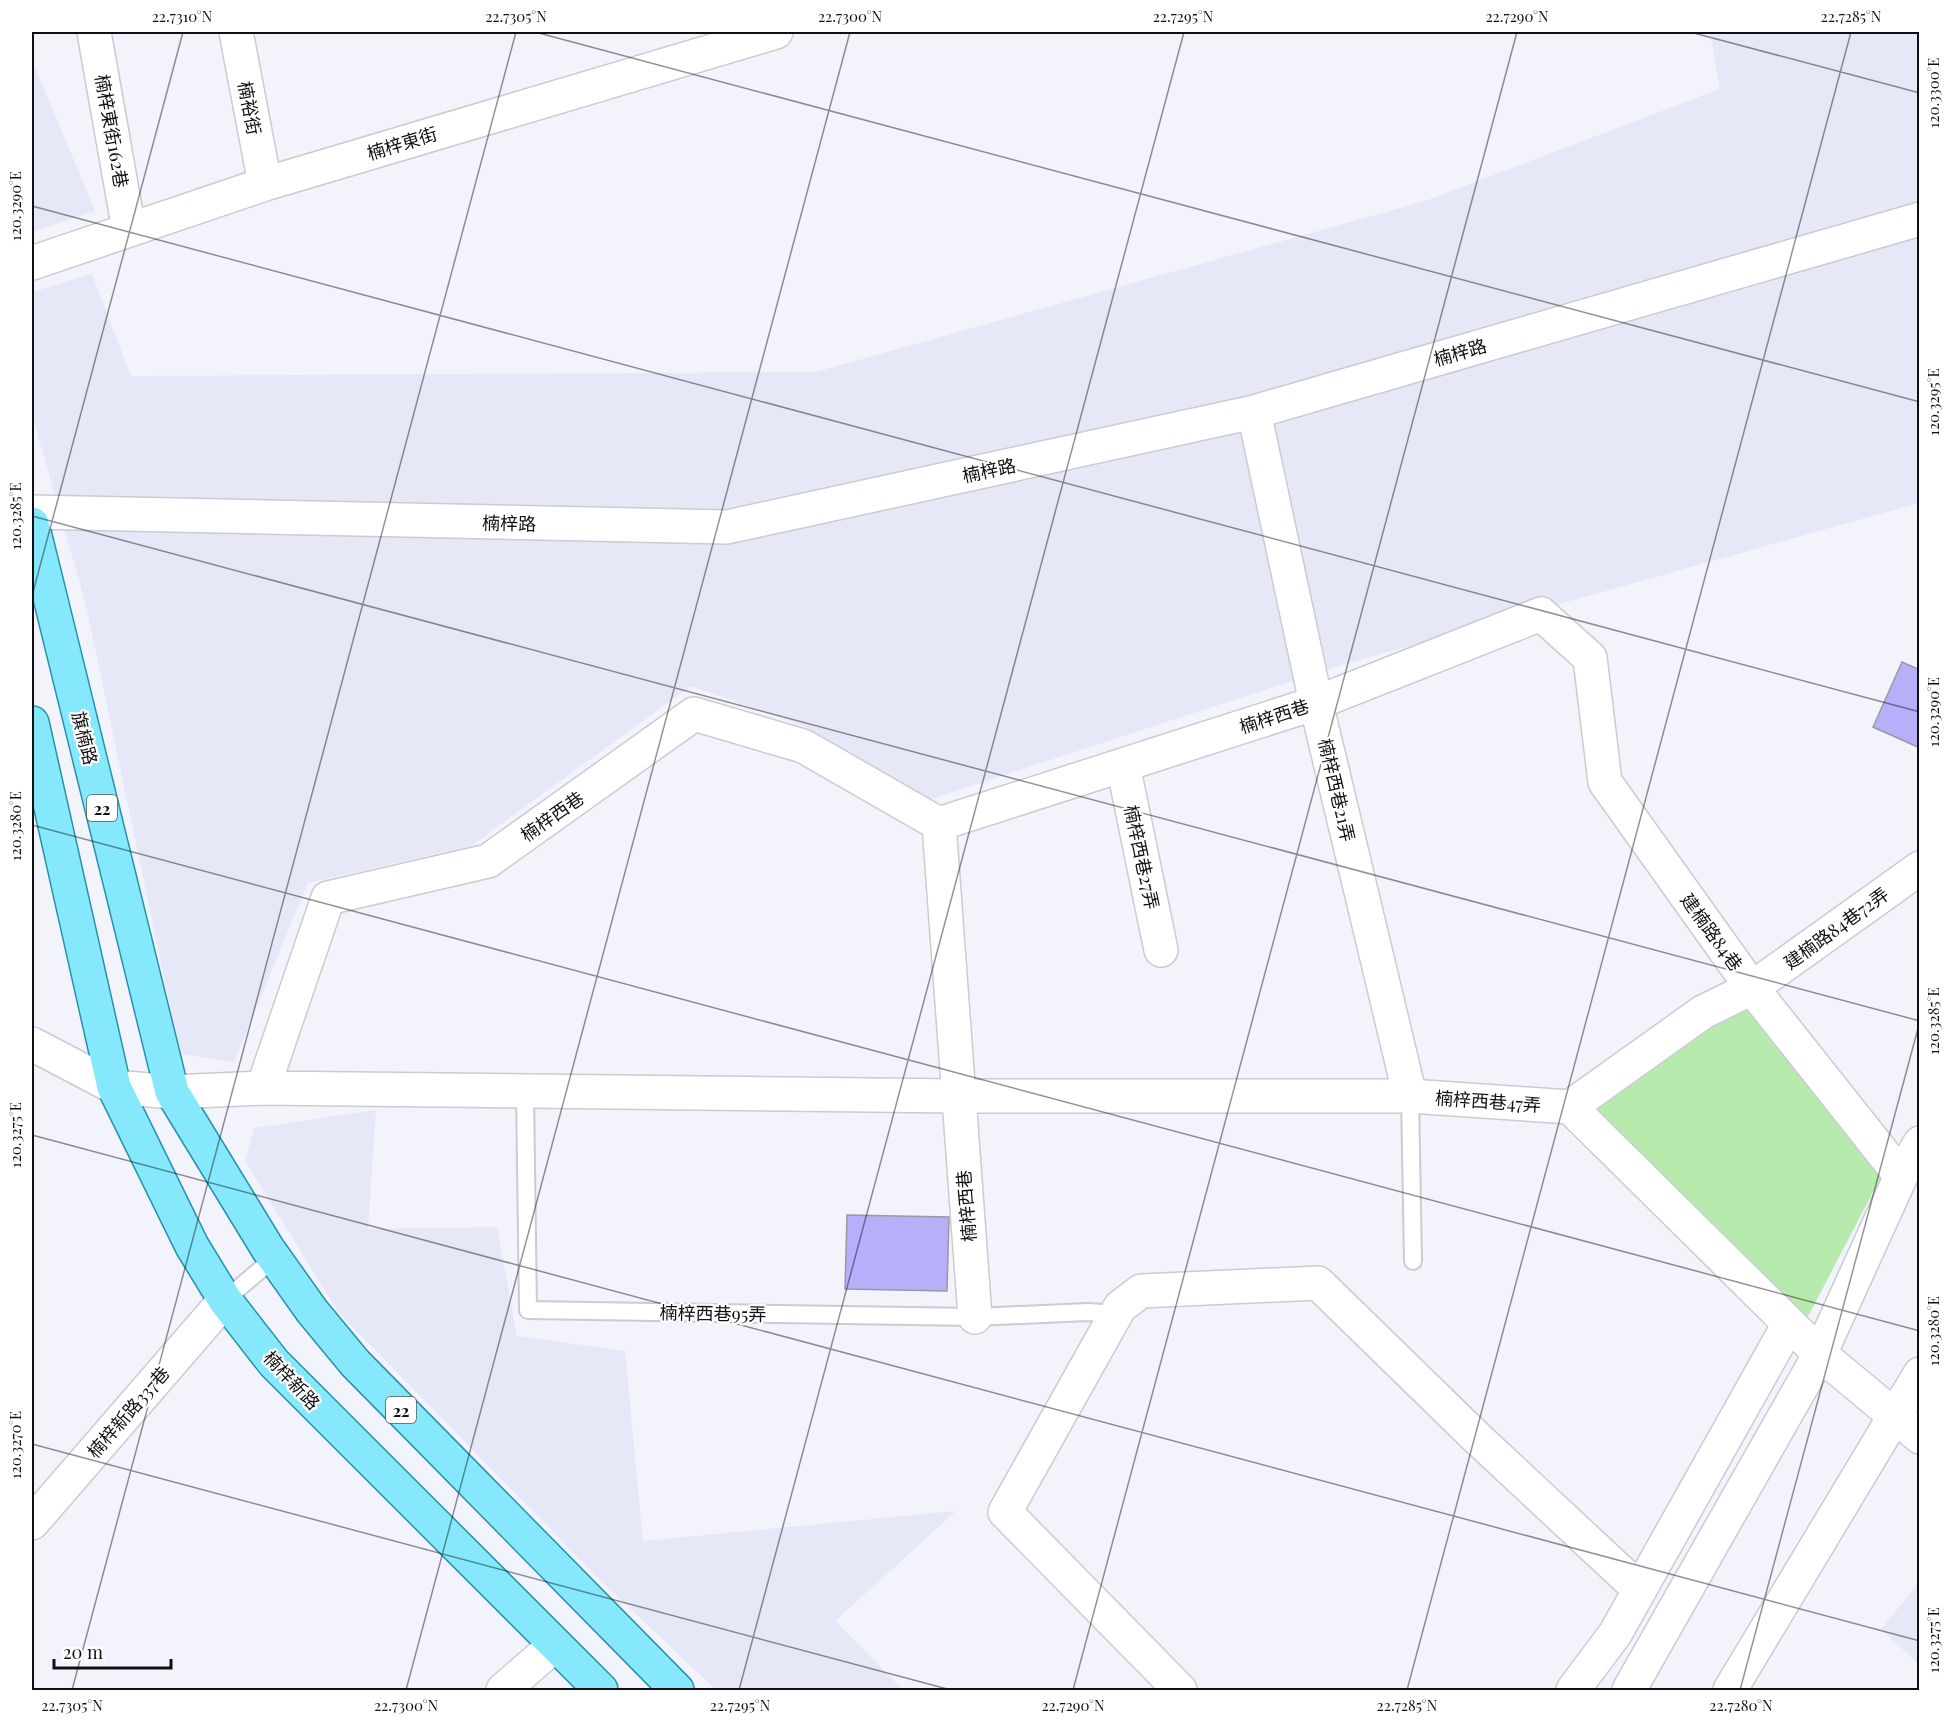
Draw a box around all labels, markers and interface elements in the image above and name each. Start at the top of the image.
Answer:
text: 22.7310°N [152,6,213,26]
text: 22.7305°N [485,6,547,26]
text: 22.7300°N [818,6,882,26]
text: 22.7295°N [1153,6,1214,26]
text: 22.7290°N [1485,6,1549,26]
text: 22.7285°N [1821,6,1882,26]
text: 120.3300°E [1923,58,1943,128]
street label: 楠梓東街162巷 [90,72,134,190]
street label: 楠裕街 [233,79,267,137]
street label: 楠梓東街 [364,121,440,165]
text: 120.3290°E [5,171,25,241]
street label: 楠梓路 [1431,333,1489,371]
text: 120.3295°E [1923,368,1943,436]
street label: 楠梓路 [960,453,1018,487]
text: 120.3285°E [5,482,25,550]
street label: 楠梓路 [482,511,536,535]
text: 120.3290°E [1923,677,1943,747]
street label: 楠梓西巷 [1236,693,1312,739]
street label: 旗楠路 [67,709,103,767]
street label: 楠梓西巷21弄 [1313,736,1361,844]
street label: 楠梓西巷 [516,786,588,846]
text: 120.3280°E [5,791,25,861]
road number: 22 [87,795,117,821]
street label: 楠梓西巷27弄 [1119,803,1165,911]
street label: 建楠路84巷72弄 [1779,882,1893,974]
street label: 建楠路84巷 [1676,888,1748,976]
text: 120.3285°E [1923,987,1943,1055]
street label: 楠梓西巷47弄 [1434,1085,1542,1117]
text: 120.3275°E [5,1102,25,1168]
street label: 楠梓西巷 [951,1169,981,1243]
text: 120.3280°E [1923,1296,1943,1366]
street label: 楠梓西巷95弄 [659,1300,767,1326]
street label: 楠梓新路 [259,1345,325,1415]
street label: 楠梓新路337巷 [82,1361,174,1463]
road number: 22 [386,1397,416,1423]
text: 120.3270°E [5,1411,25,1479]
text: 120.3275°E [1923,1607,1943,1673]
scale bar [54,1632,171,1670]
text: 20 m [63,1640,103,1664]
text: 22.7305°N [41,1695,103,1715]
text: 22.7300°N [374,1695,438,1715]
text: 22.7295°N [710,1695,771,1715]
text: 22.7290°N [1041,1695,1105,1715]
text: 22.7285°N [1377,1695,1438,1715]
text: 22.7280°N [1709,1695,1773,1715]

